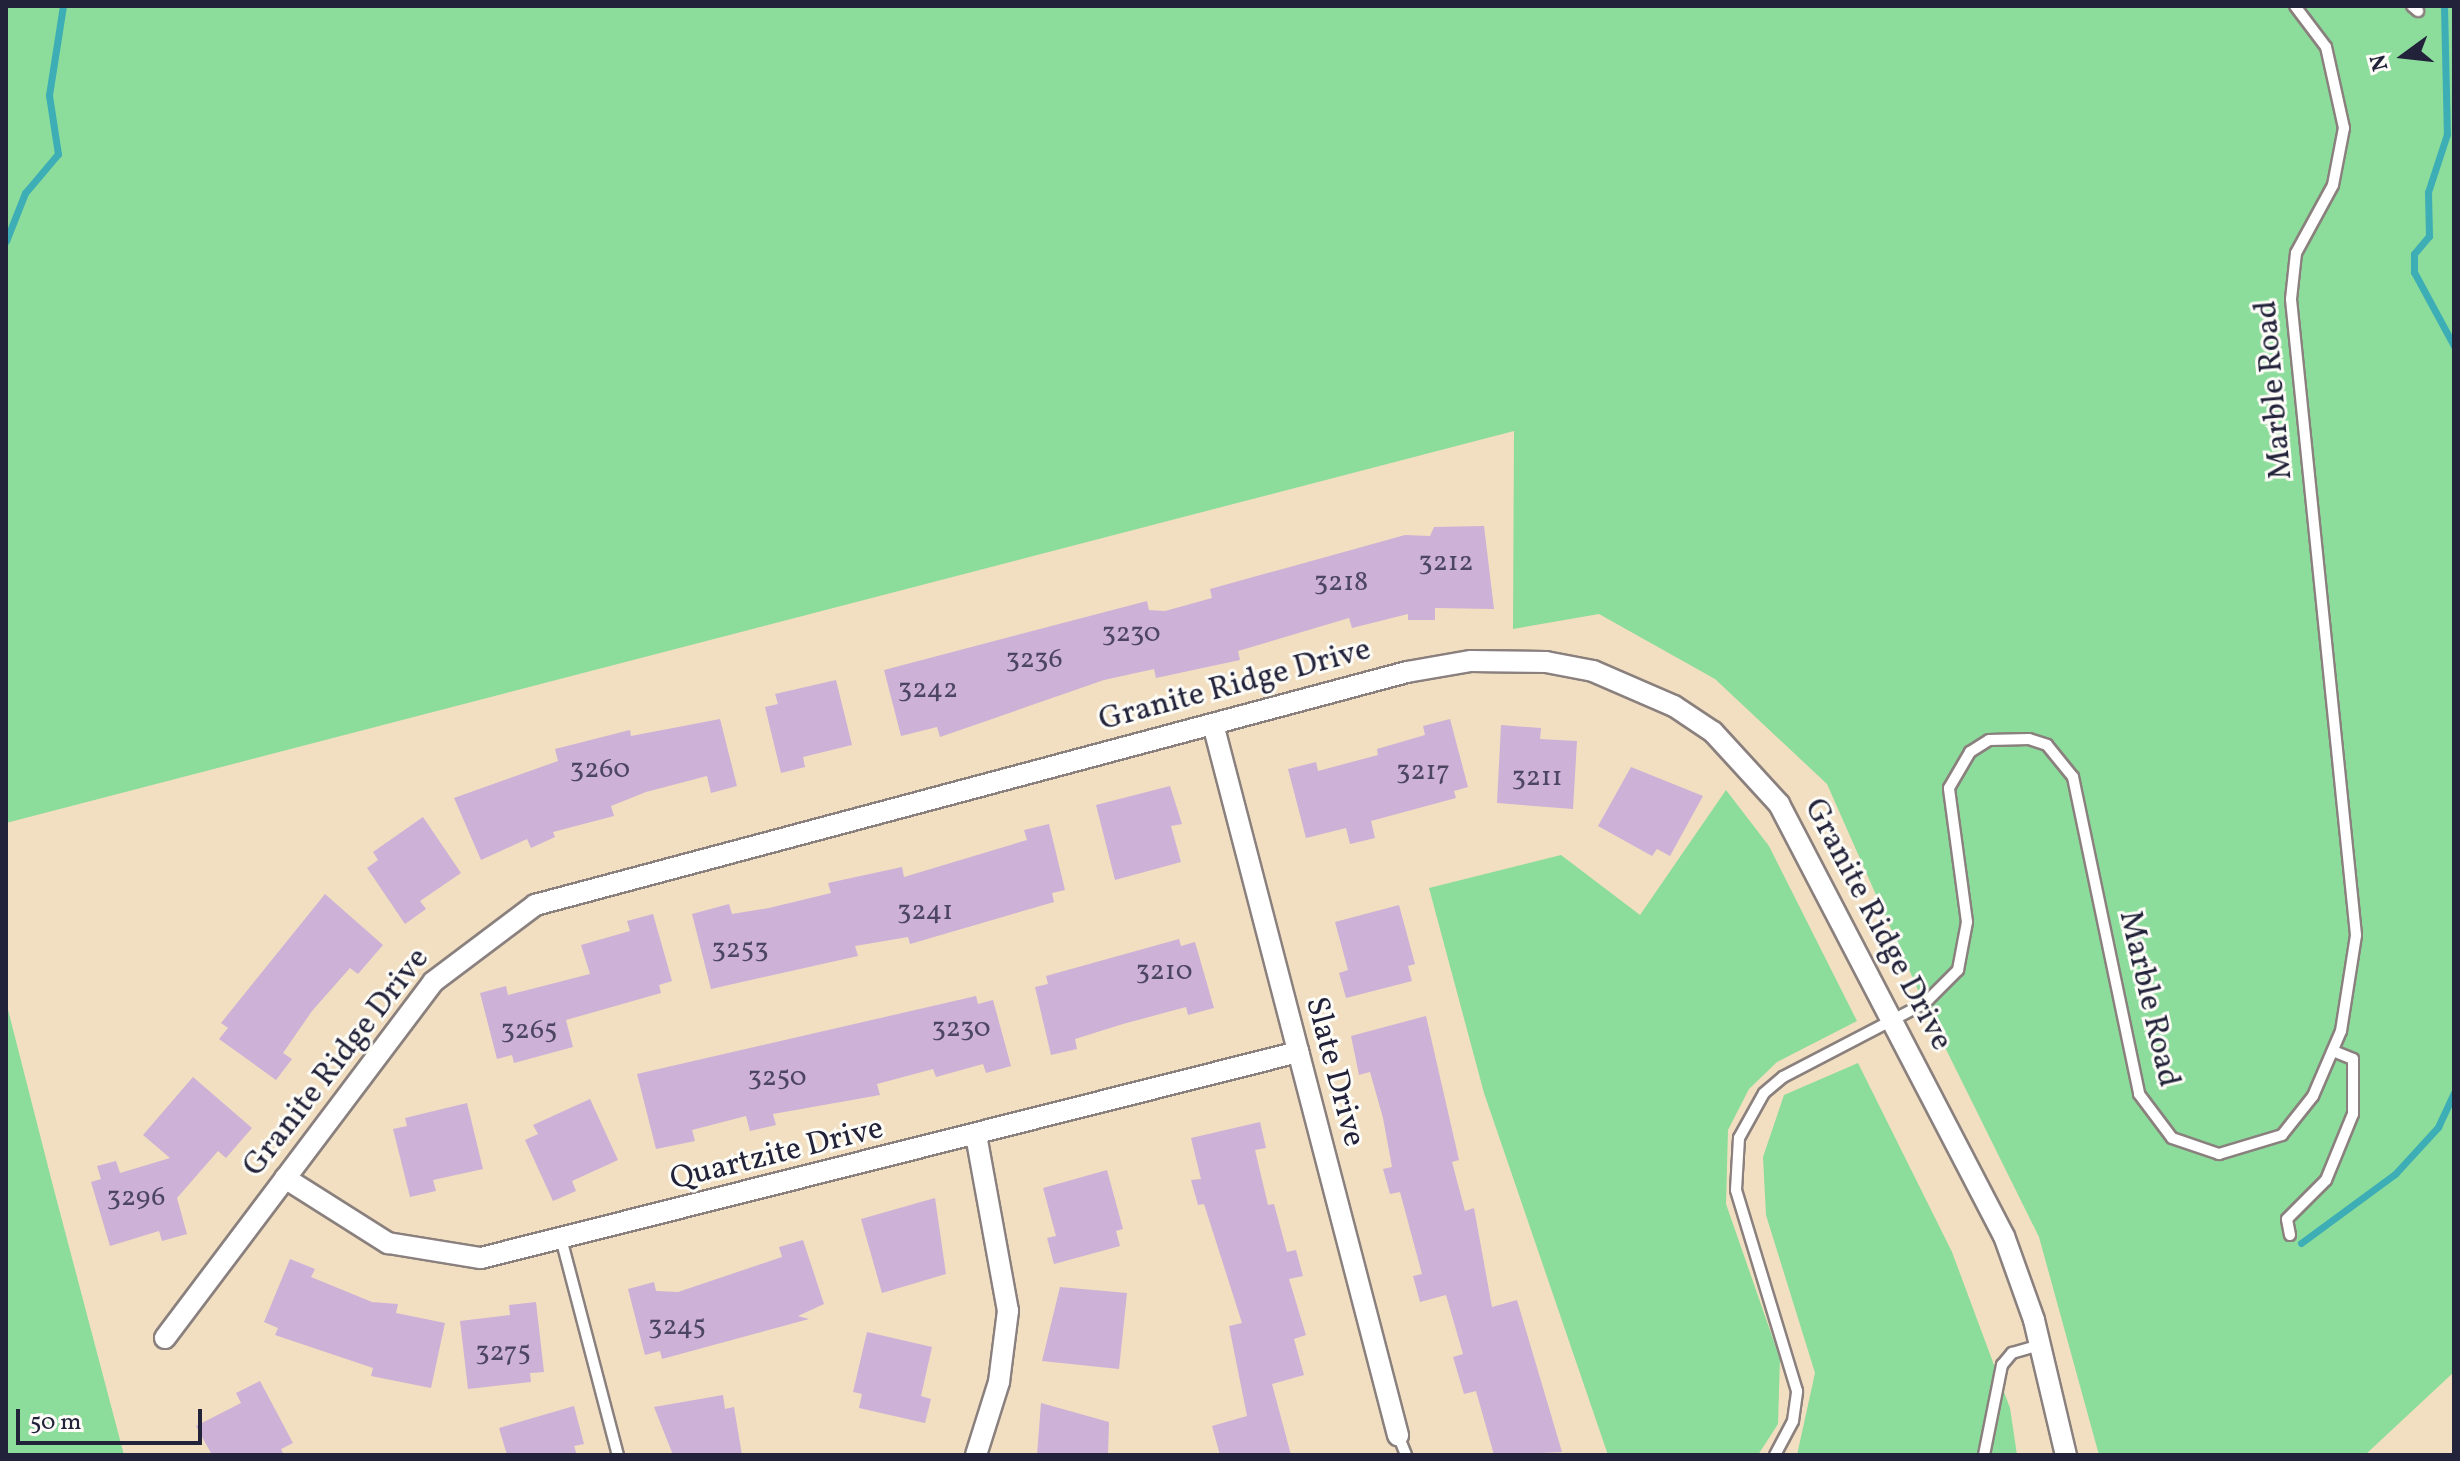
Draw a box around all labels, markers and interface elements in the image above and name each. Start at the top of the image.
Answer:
north arrow [2364,16,2444,96]
text: N [2363,51,2397,74]
street label: Marble Road [2248,299,2302,481]
house number: 3212 [1418,546,1474,580]
house number: 3218 [1314,566,1368,600]
house number: 3230 [1101,617,1161,651]
street label: Granite Ridge Drive [1095,631,1375,741]
house number: 3236 [1005,643,1063,677]
house number: 3242 [898,673,958,707]
house number: 3260 [570,753,630,787]
house number: 3217 [1396,755,1450,789]
house number: 3211 [1511,761,1563,795]
street label: Granite Ridge Drive [1794,793,1960,1057]
house number: 3241 [897,895,953,929]
street label: Marble Road [2109,907,2187,1091]
house number: 3253 [711,933,769,967]
street label: Granite Ridge Drive [236,941,438,1185]
house number: 3210 [1135,955,1193,989]
street label: Slate Drive [1296,993,1372,1151]
house number: 3230 [931,1012,991,1046]
house number: 3265 [500,1014,558,1048]
house number: 3250 [747,1061,807,1095]
street label: Quartzite Drive [666,1110,888,1200]
house number: 3296 [107,1181,165,1215]
house number: 3245 [648,1310,706,1344]
house number: 3275 [475,1336,531,1370]
scale bar [20,1393,206,1443]
text: 50 m [30,1406,82,1440]

